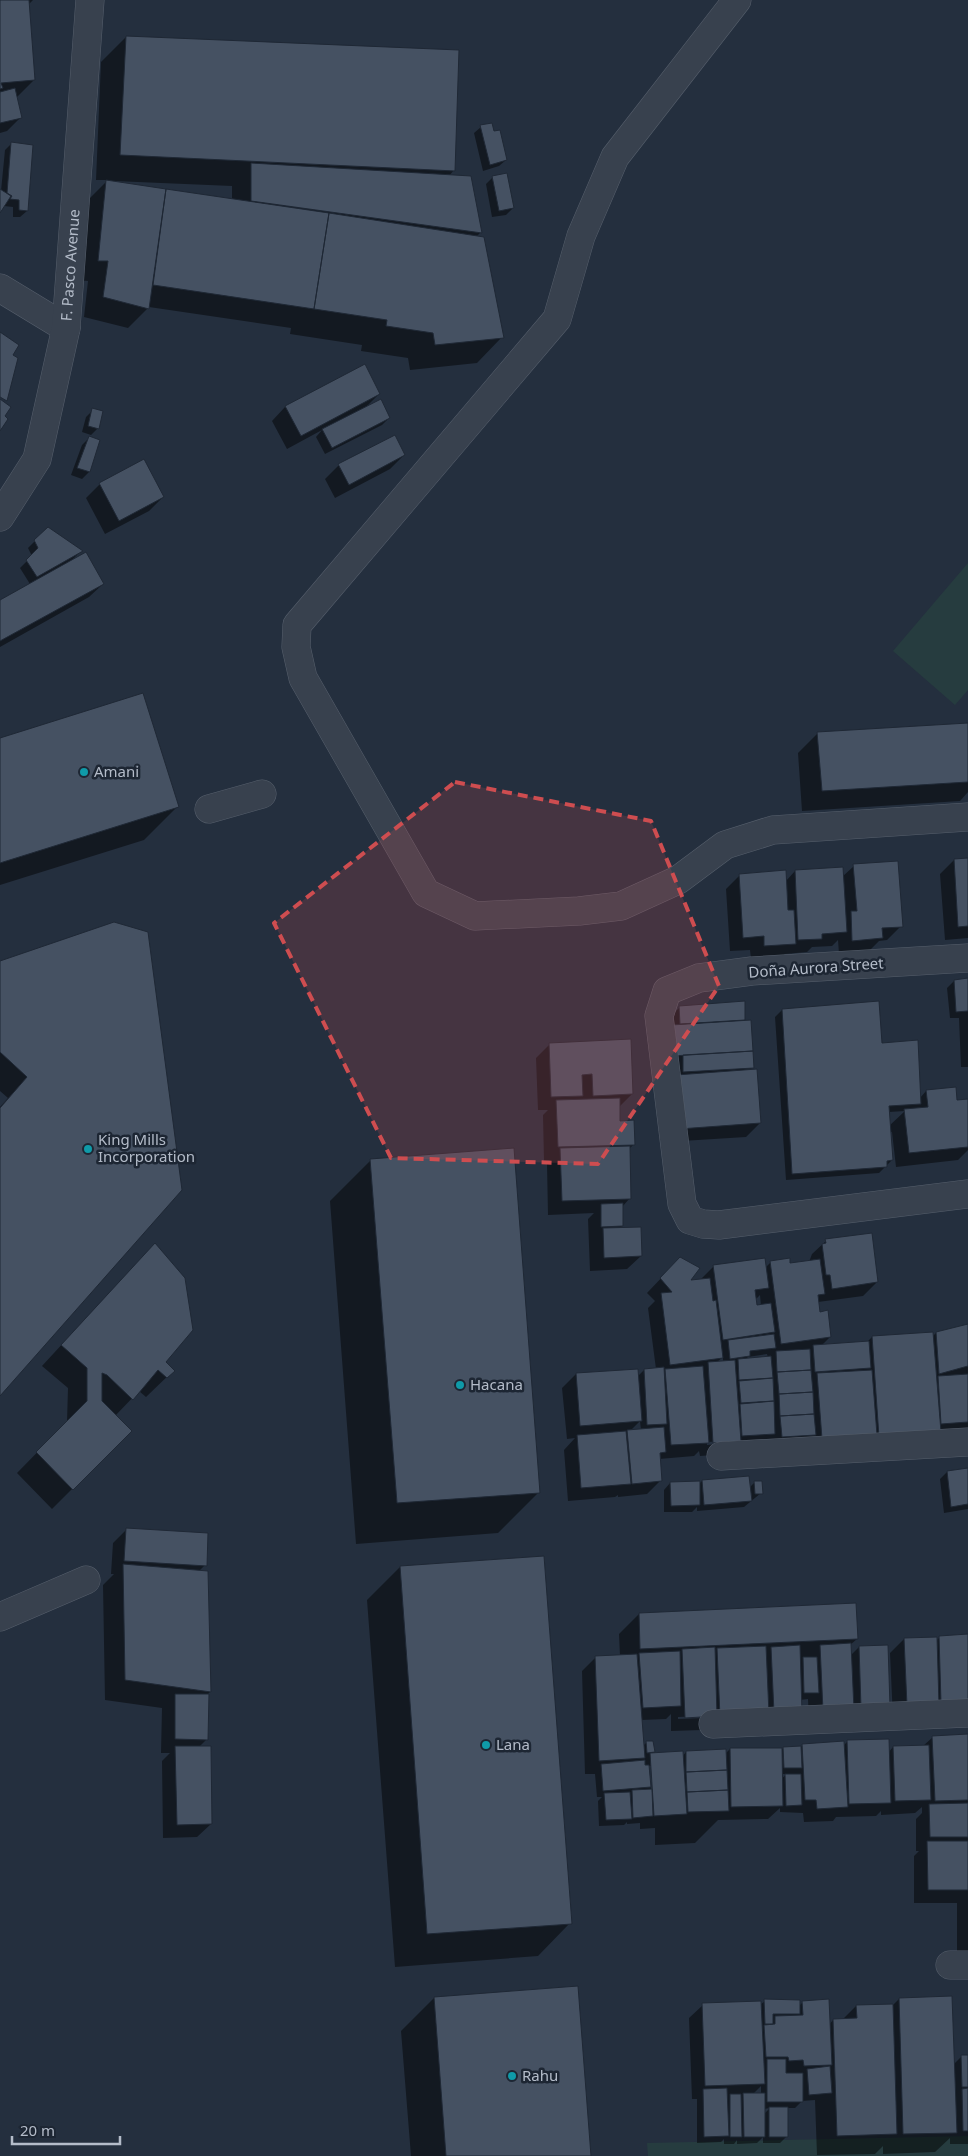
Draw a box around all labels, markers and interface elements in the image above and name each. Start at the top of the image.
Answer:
street label: F. Pasco Avenue [56,208,84,322]
place label: Amani [94,761,139,781]
marker: Amani [78,766,90,778]
street label: Doña Aurora Street [748,952,885,982]
place label: King Mills Incorporation [98,1129,195,1166]
marker: King Mills Incorporation [82,1143,94,1155]
place label: Hacana [470,1374,523,1394]
marker: Hacana [454,1379,466,1391]
place label: Lana [496,1734,530,1754]
marker: Lana [480,1739,492,1751]
place label: Rahu [522,2065,558,2085]
marker: Rahu [506,2070,518,2082]
scale bar [12,2114,120,2146]
text: 20 m [20,2120,55,2140]

